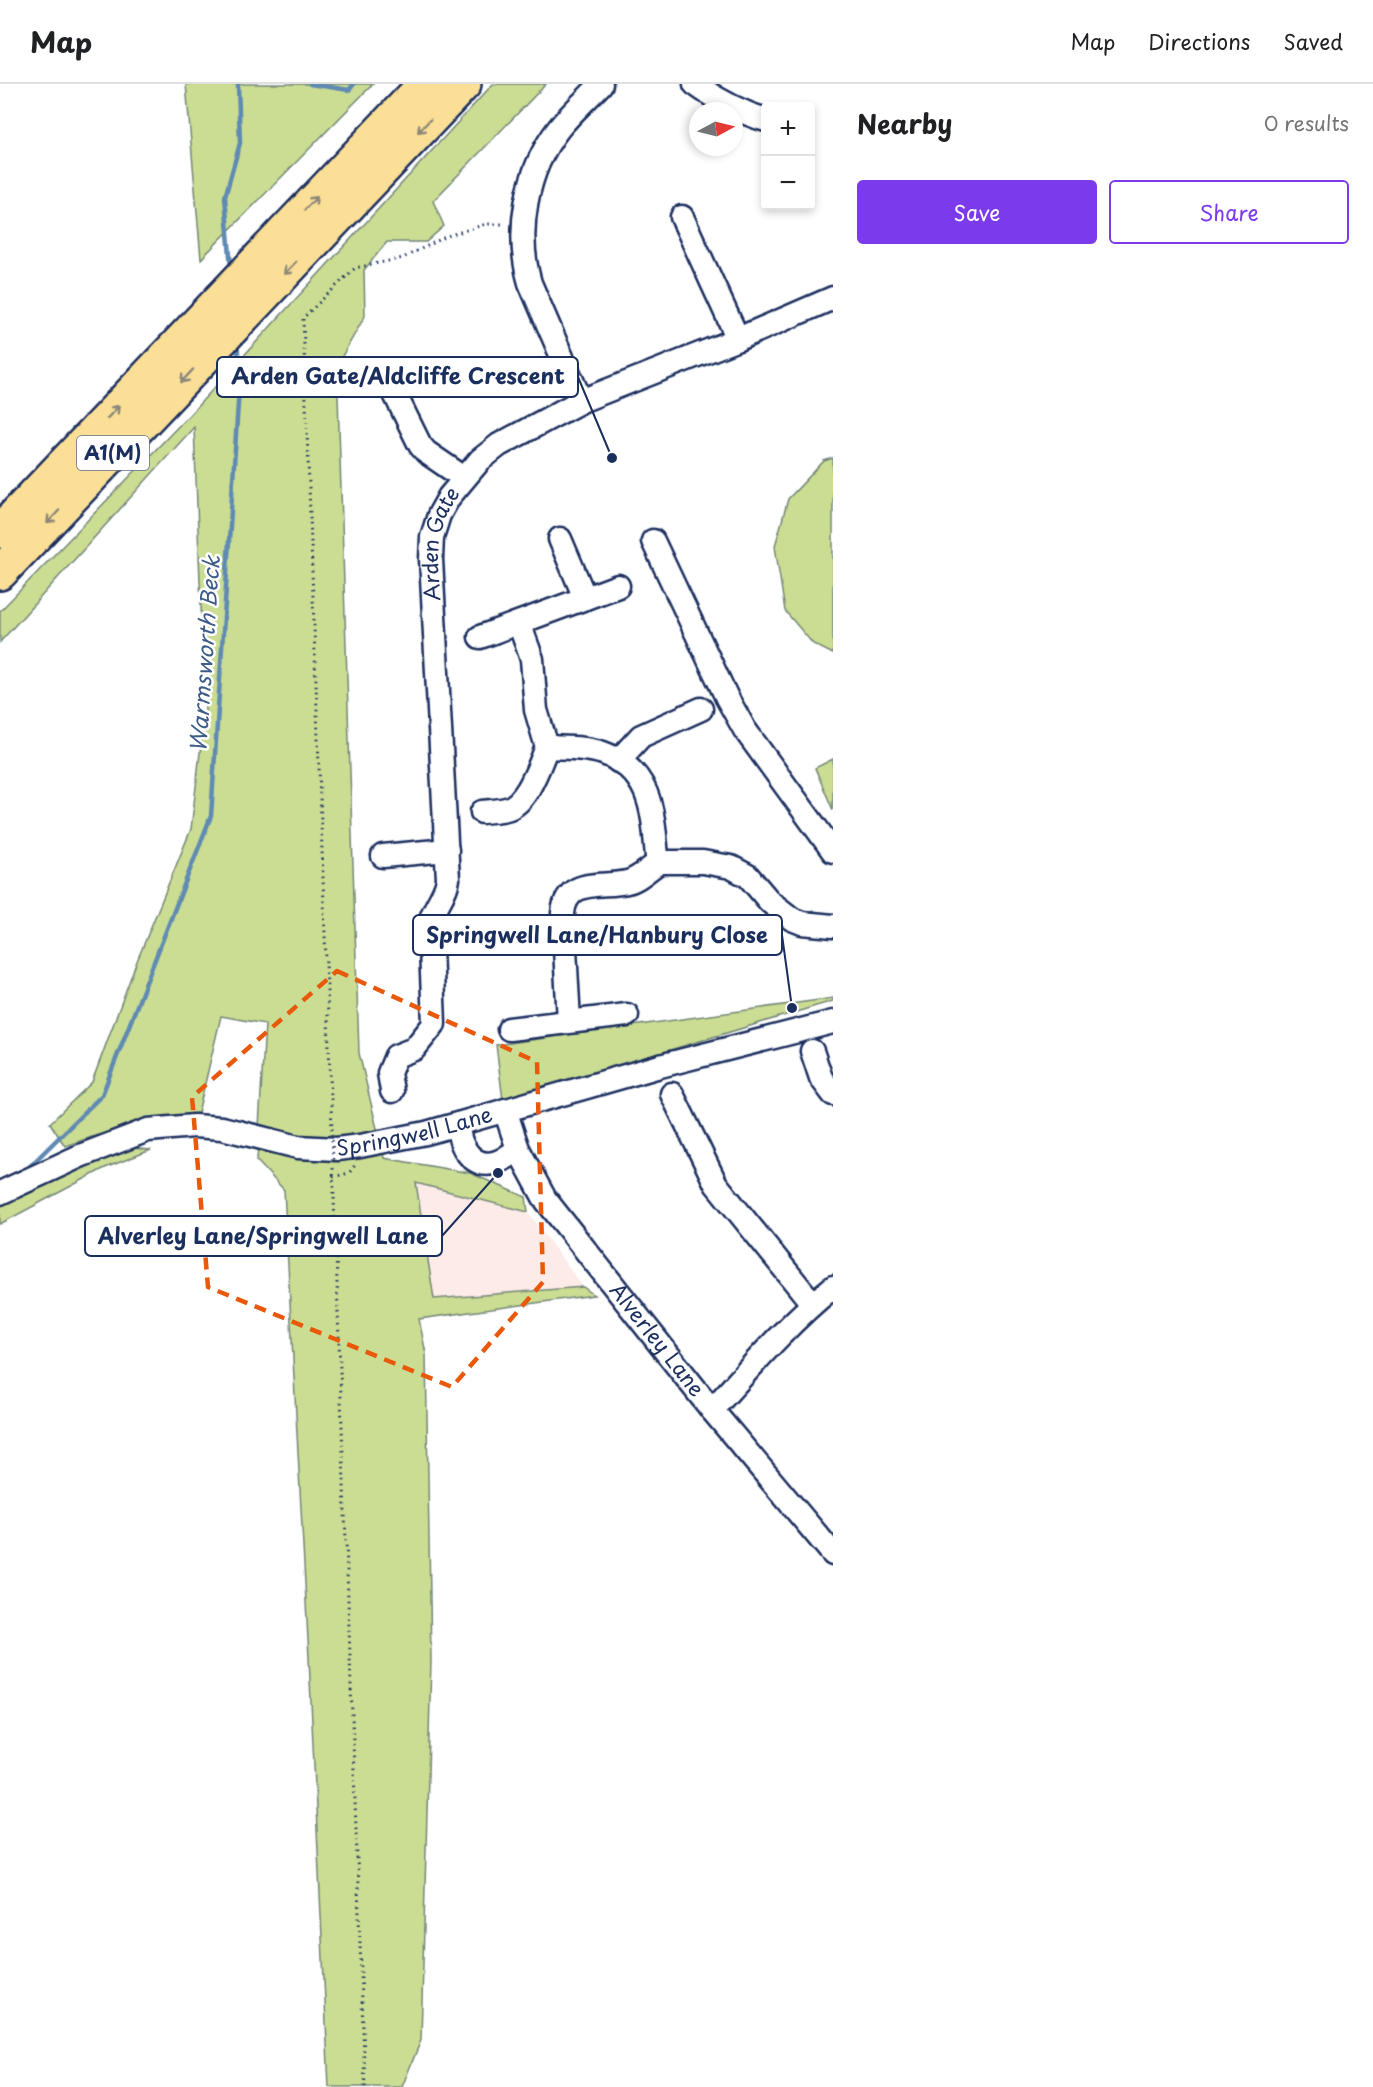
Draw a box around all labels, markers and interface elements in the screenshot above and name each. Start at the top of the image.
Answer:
text: Map [30,20,92,63]
text: Map [1070,25,1115,57]
text: Directions [1148,25,1250,57]
text: Saved [1283,25,1343,57]
north arrow [689,102,743,156]
map controls [761,102,815,210]
button: + [761,102,815,156]
text: Nearby [857,104,952,143]
text: 0 results [1264,108,1349,138]
one-way arrow [417,119,431,134]
button: − [761,156,815,210]
button: Save [857,180,1097,244]
button: Share [1109,180,1349,244]
one-way arrow [304,196,318,211]
one-way arrow [282,260,297,275]
callout: Arden Gate/Aldcliffe Crescent [217,357,578,397]
text: Arden Gate/Aldcliffe Crescent [231,358,565,391]
one-way arrow [179,368,194,383]
one-way arrow [105,405,119,420]
road number: A1(M) [77,436,149,470]
street label: Arden Gate [413,478,466,602]
one-way arrow [45,510,60,525]
water label: Warmsworth Beck [180,553,227,753]
callout: Springwell Lane/Hanbury Close [413,915,782,955]
text: Springwell Lane/Hanbury Close [426,917,768,950]
street label: Springwell Lane [334,1097,496,1163]
callout: Alverley Lane/Springwell Lane [85,1216,442,1256]
text: Alverley Lane/Springwell Lane [97,1218,429,1251]
street label: Alverley Lane [603,1275,714,1403]

